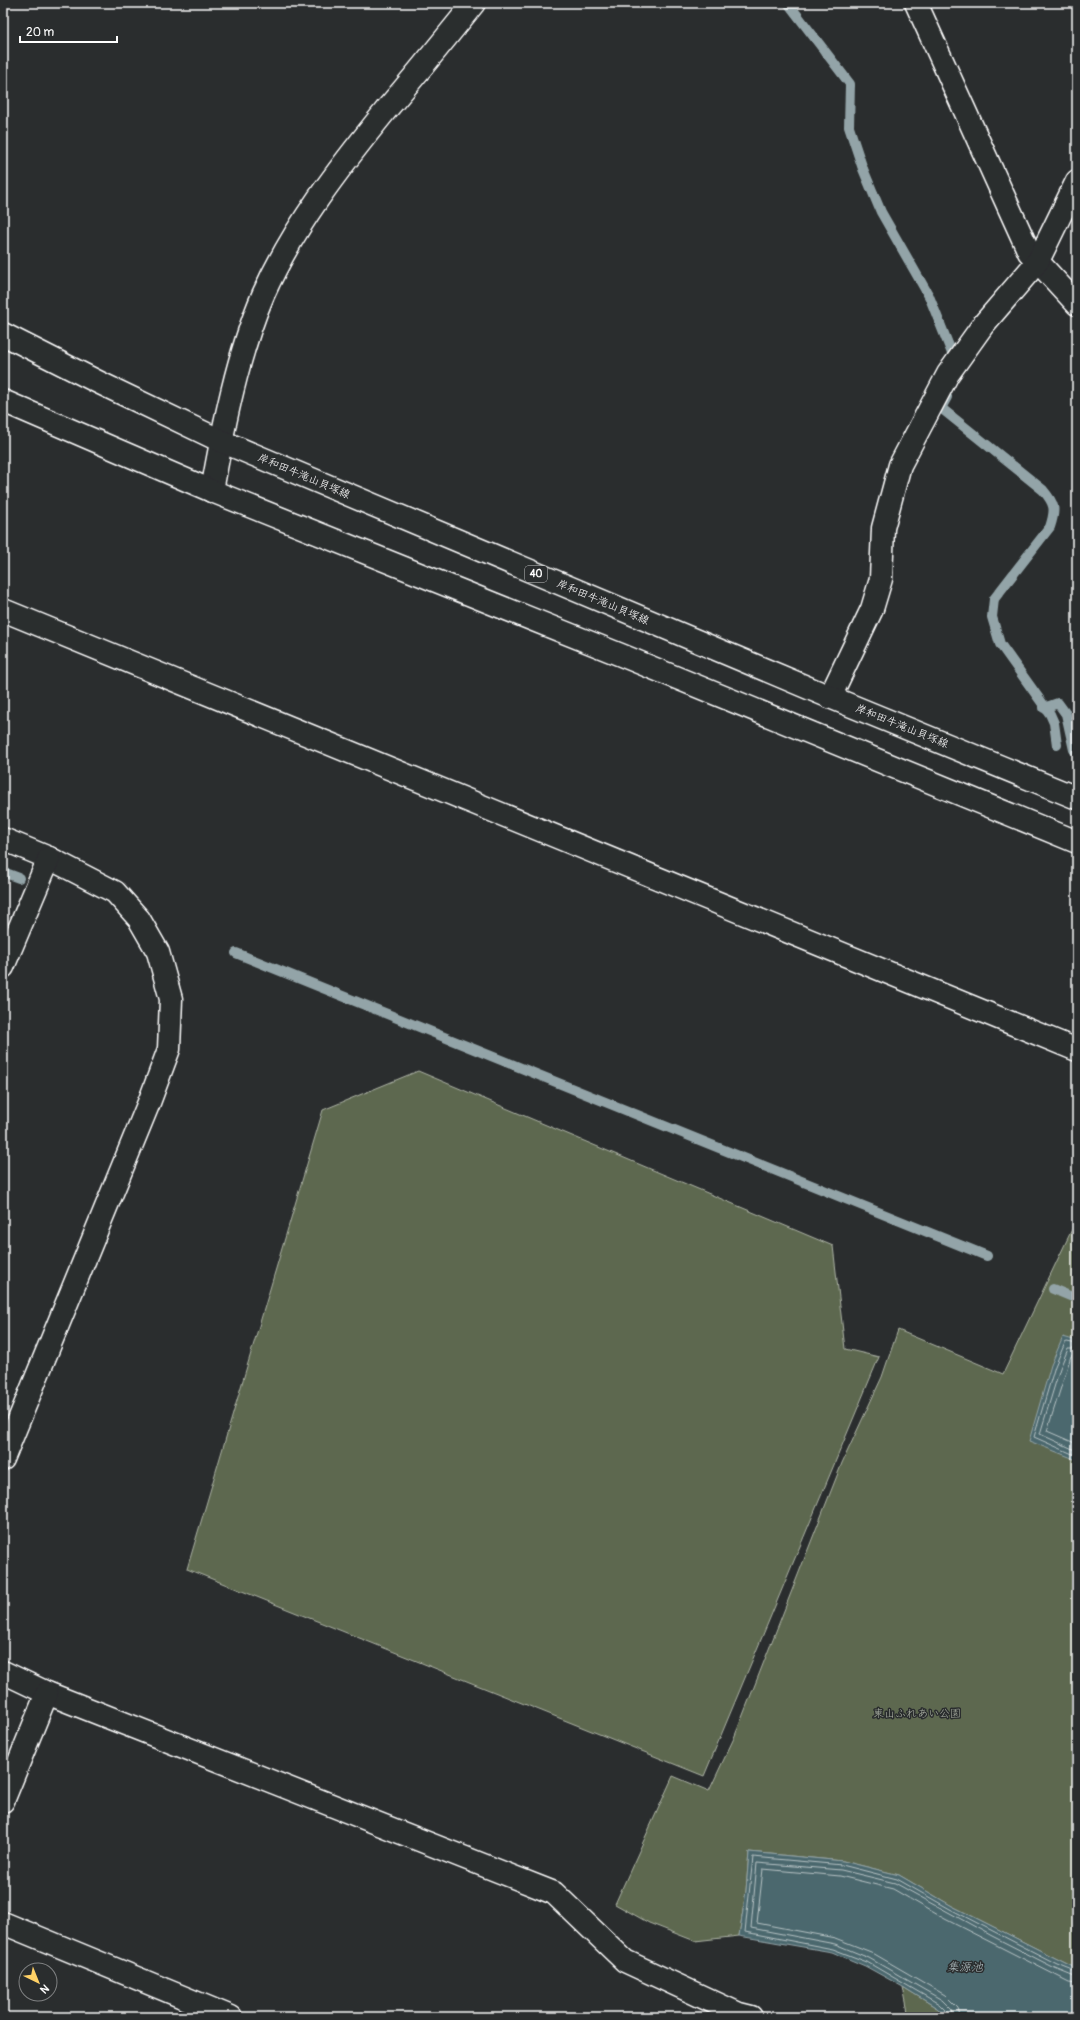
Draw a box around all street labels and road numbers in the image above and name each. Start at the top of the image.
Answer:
street label: 岸和田牛滝山貝塚線 [256,451,352,501]
road number: 40 [525,566,547,582]
street label: 岸和田牛滝山貝塚線 [555,577,651,627]
street label: 岸和田牛滝山貝塚線 [854,701,950,751]

